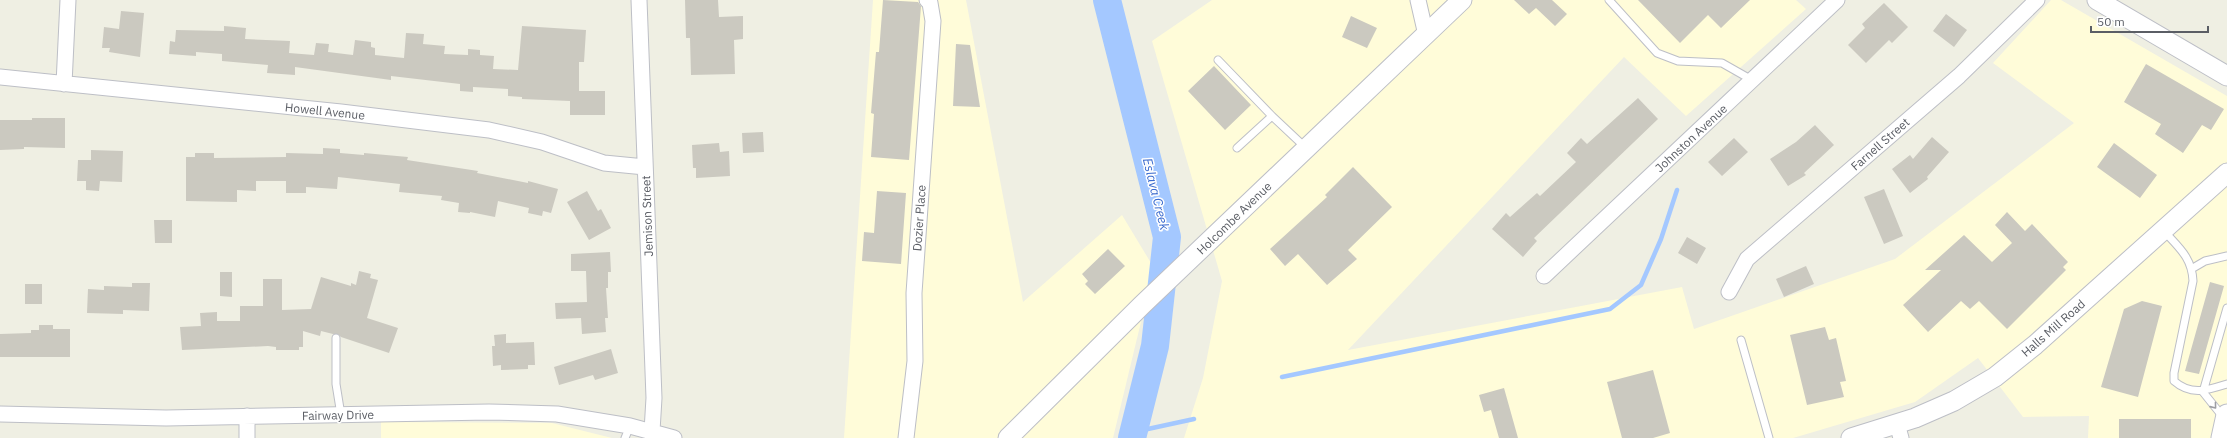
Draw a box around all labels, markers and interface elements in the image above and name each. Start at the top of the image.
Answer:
scale bar [2091,8,2208,34]
text: 50 m [2097,14,2125,29]
street label: Howell Avenue [284,99,366,123]
street label: Johnston Avenue [1652,101,1730,175]
street label: Farnell Street [1848,115,1912,173]
water label: Eslava Creek [1139,156,1173,232]
street label: Jemison Street [638,175,656,257]
street label: Holcombe Avenue [1194,178,1275,257]
street label: Dozier Place [909,184,929,252]
street label: Halls Mill Road [2018,296,2088,360]
one-way arrow [2210,402,2217,409]
street label: Fairway Drive [302,407,375,423]

